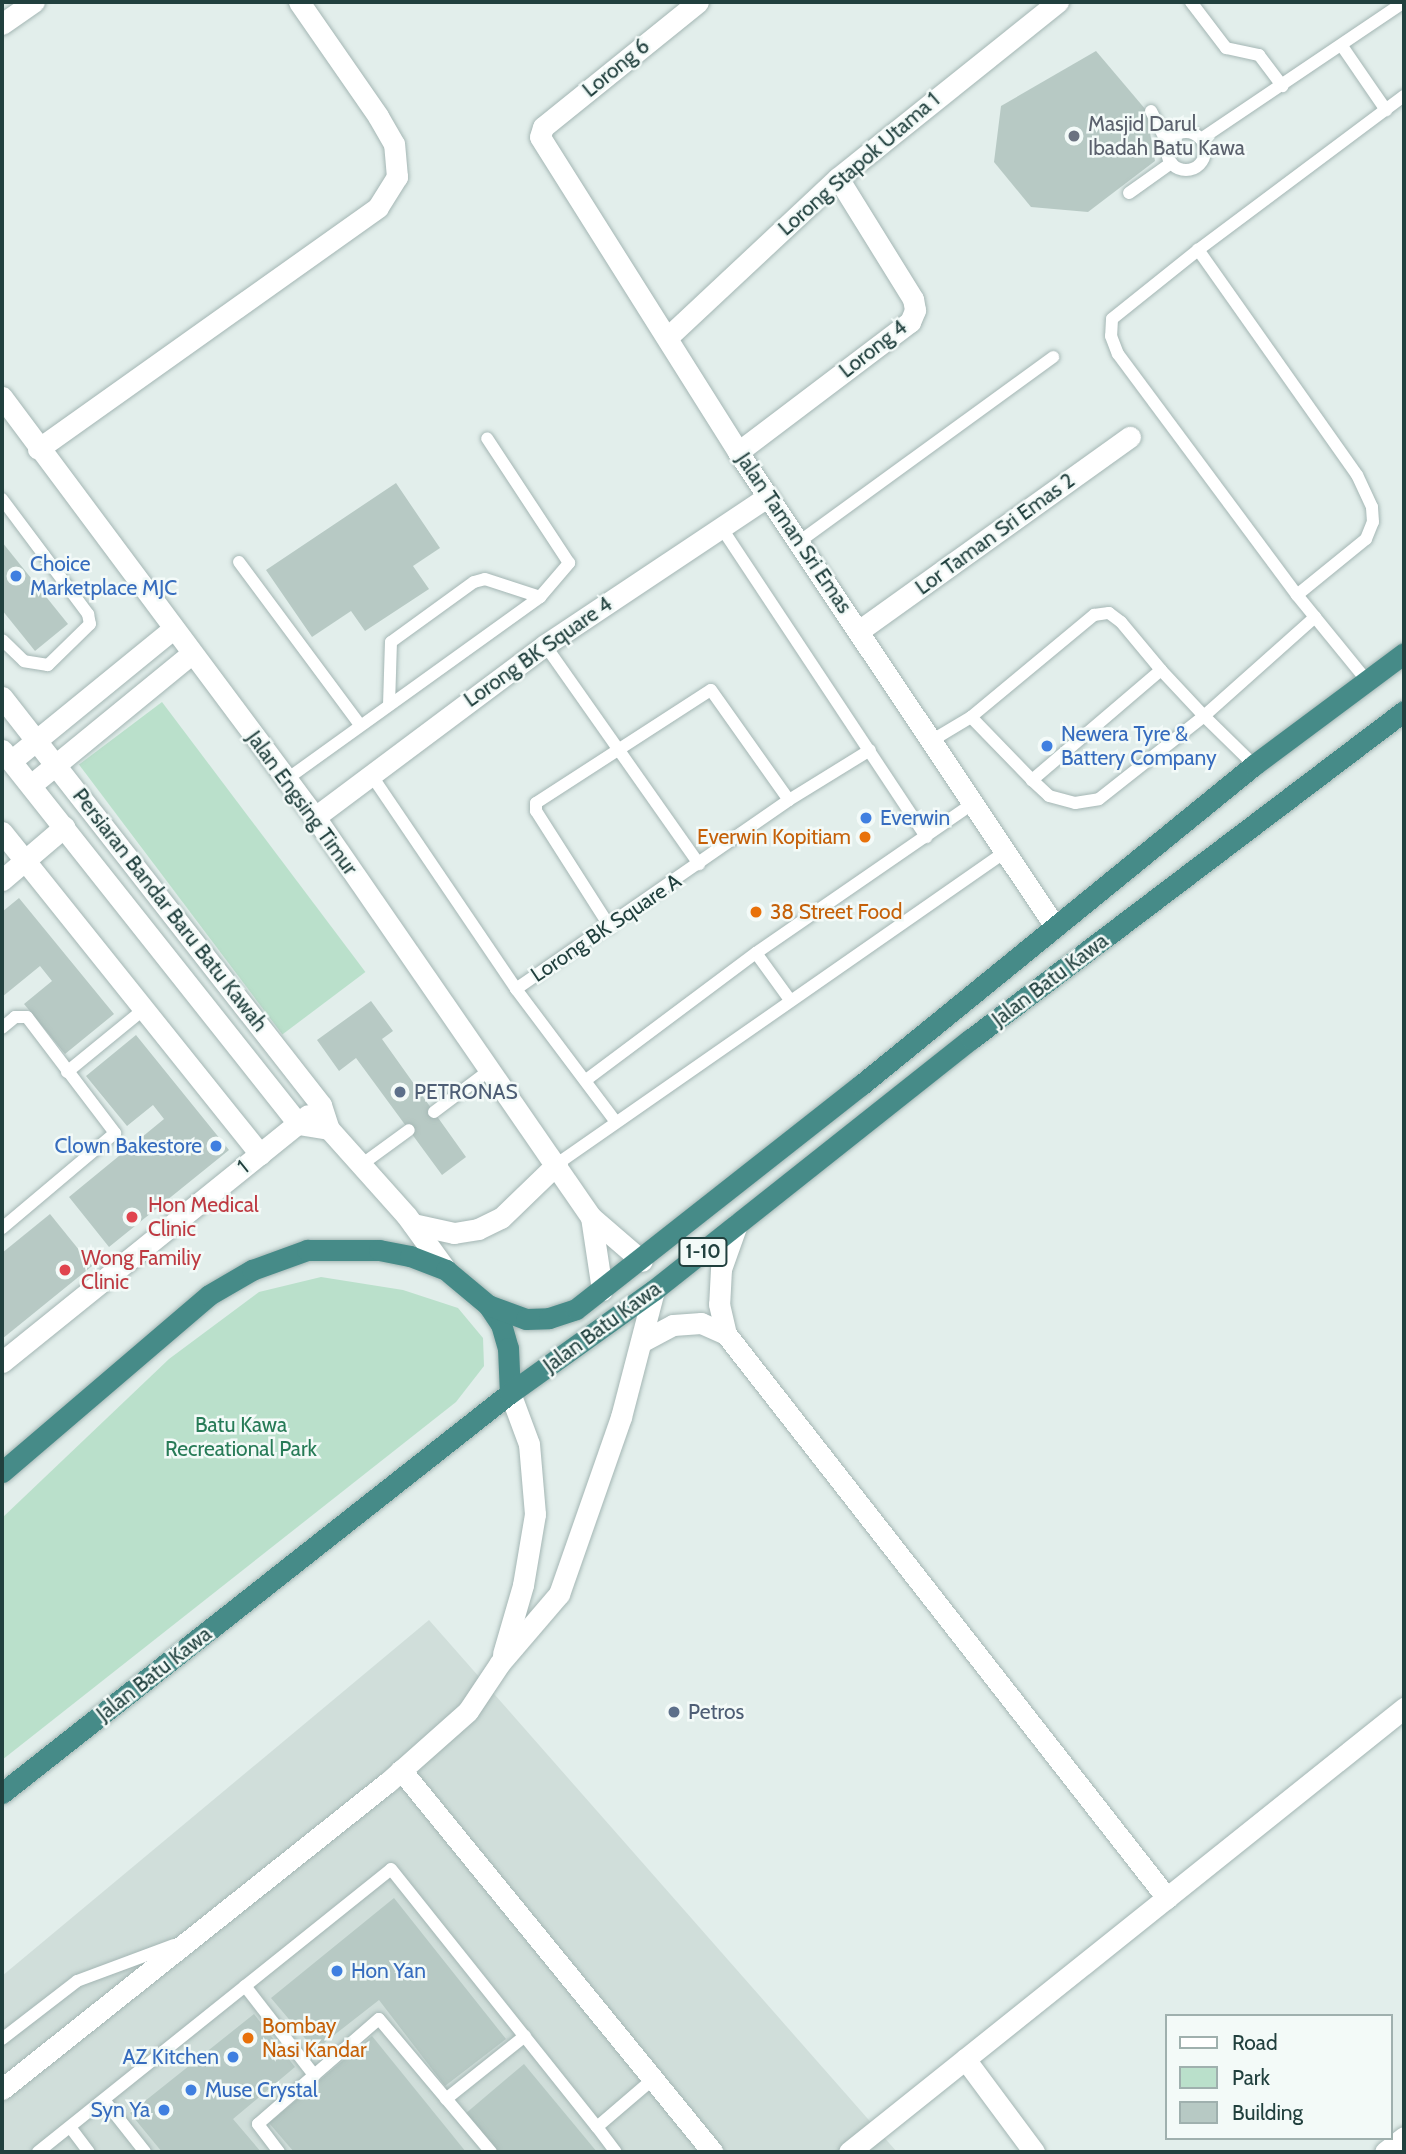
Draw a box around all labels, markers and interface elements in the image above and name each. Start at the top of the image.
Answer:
street label: Lorong 6 [578,33,654,103]
street label: Lorong Stapok Utama 1 [773,87,945,241]
place label: Masjid Darul Ibadah Batu Kawa [1088,111,1245,161]
marker: Masjid Darul Ibadah Batu Kawa [1066,128,1082,144]
street label: Lorong 4 [834,315,912,383]
street label: Jalan Taman Sri Emas [731,448,857,618]
street label: Lor Taman Sri Emas 2 [911,468,1079,600]
place label: Choice Marketplace MJC [30,551,177,601]
marker: Choice Marketplace MJC [8,568,24,584]
street label: Lorong BK Square 4 [459,592,617,712]
place label: Newera Tyre & Battery Company [1061,721,1217,771]
street label: Jalan Engsing Timur [241,726,363,880]
marker: Newera Tyre & Battery Company [1039,738,1055,754]
street label: Persiaran Bandar Baru Batu Kawah [67,784,273,1036]
place label: Everwin [880,805,950,831]
marker: Everwin [858,810,874,826]
place label: Everwin Kopitiam [697,824,851,850]
marker: Everwin Kopitiam [857,829,873,845]
street label: Lorong BK Square A [526,868,686,988]
place label: 38 Street Food [770,899,902,925]
marker: 38 Street Food [748,904,764,920]
street label: Jalan Batu Kawa [987,928,1113,1032]
place label: PETRONAS [414,1079,518,1105]
marker: PETRONAS [392,1084,408,1100]
place label: Clown Bakestore [54,1133,202,1159]
marker: Clown Bakestore [208,1138,224,1154]
street label: 1 [232,1155,254,1179]
place label: Hon Medical Clinic [148,1192,259,1242]
marker: Hon Medical Clinic [122,1207,142,1227]
road number: 1-10 [677,1236,729,1268]
place label: Wong Familiy Clinic [81,1245,201,1295]
marker: Wong Familiy Clinic [55,1260,75,1280]
street label: Jalan Batu Kawa [538,1276,666,1378]
park label: Batu Kawa Recreational Park [165,1412,317,1462]
street label: Jalan Batu Kawa [92,1621,216,1727]
place label: Petros [688,1699,744,1725]
marker: Petros [666,1704,682,1720]
place label: Hon Yan [351,1958,426,1984]
marker: Hon Yan [329,1963,345,1979]
place label: Bombay Nasi Kandar [262,2013,367,2063]
legend [1164,2014,1392,2140]
marker: Bombay Nasi Kandar [240,2030,256,2046]
text: Road [1232,2030,1278,2055]
place label: AZ Kitchen [123,2044,219,2070]
marker: AZ Kitchen [225,2049,241,2065]
text: Park [1232,2065,1270,2090]
place label: Muse Crystal [205,2077,318,2103]
marker: Muse Crystal [183,2082,199,2098]
place label: Syn Ya [90,2097,150,2123]
text: Building [1232,2100,1303,2125]
marker: Syn Ya [156,2102,172,2118]

